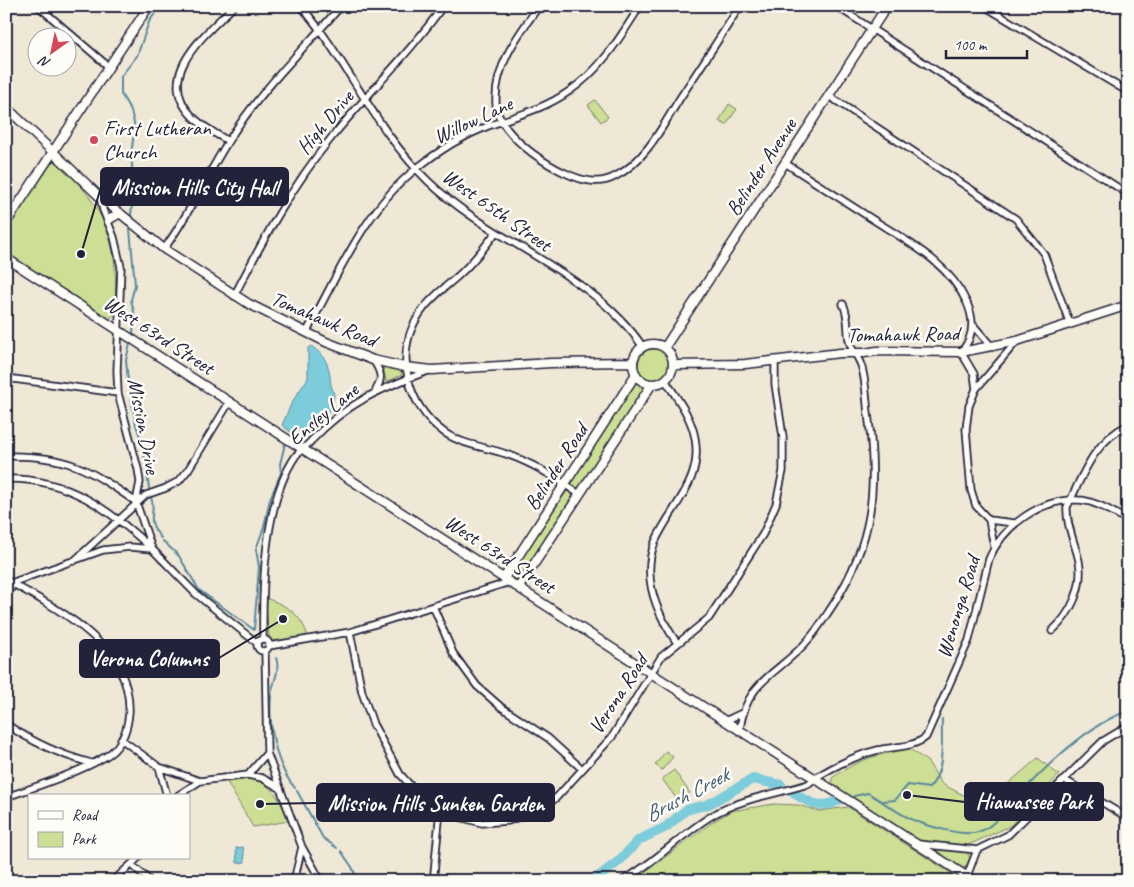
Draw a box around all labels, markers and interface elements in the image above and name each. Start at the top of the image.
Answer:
north arrow [28,28,78,78]
scale bar [946,28,1028,60]
text: 100 m [954,36,988,55]
text: N [35,52,53,72]
street label: High Drive [291,84,360,159]
street label: Willow Lane [429,90,519,150]
street label: Belinder Avenue [720,112,803,221]
place label: First Lutheran Church [104,115,211,165]
marker: First Lutheran Church [88,134,100,146]
street label: West 65th Street [437,163,558,258]
callout: Mission Hills City Hall [101,168,288,205]
text: Mission Hills City Hall [112,174,282,202]
street label: Tomahawk Road [267,285,384,354]
street label: West 63rd Street [99,290,221,381]
street label: Tomahawk Road [847,320,963,348]
street label: Mission Drive [122,376,166,477]
street label: Ensley Lane [282,376,364,451]
street label: Belinder Road [518,416,596,515]
street label: West 63rd Street [440,509,562,600]
street label: Wenonga Road [930,550,987,661]
callout: Verona Columns [80,640,219,677]
text: Verona Columns [90,645,211,673]
street label: Verona Road [583,647,655,739]
water label: Brush Creek [640,759,737,829]
callout: Hiawassee Park [965,783,1103,820]
callout: Mission Hills Sunken Garden [317,784,554,821]
text: Hiawassee Park [976,788,1094,816]
text: Mission Hills Sunken Garden [328,790,546,818]
legend [28,794,190,860]
text: Road [72,806,99,825]
text: Park [72,830,97,849]

